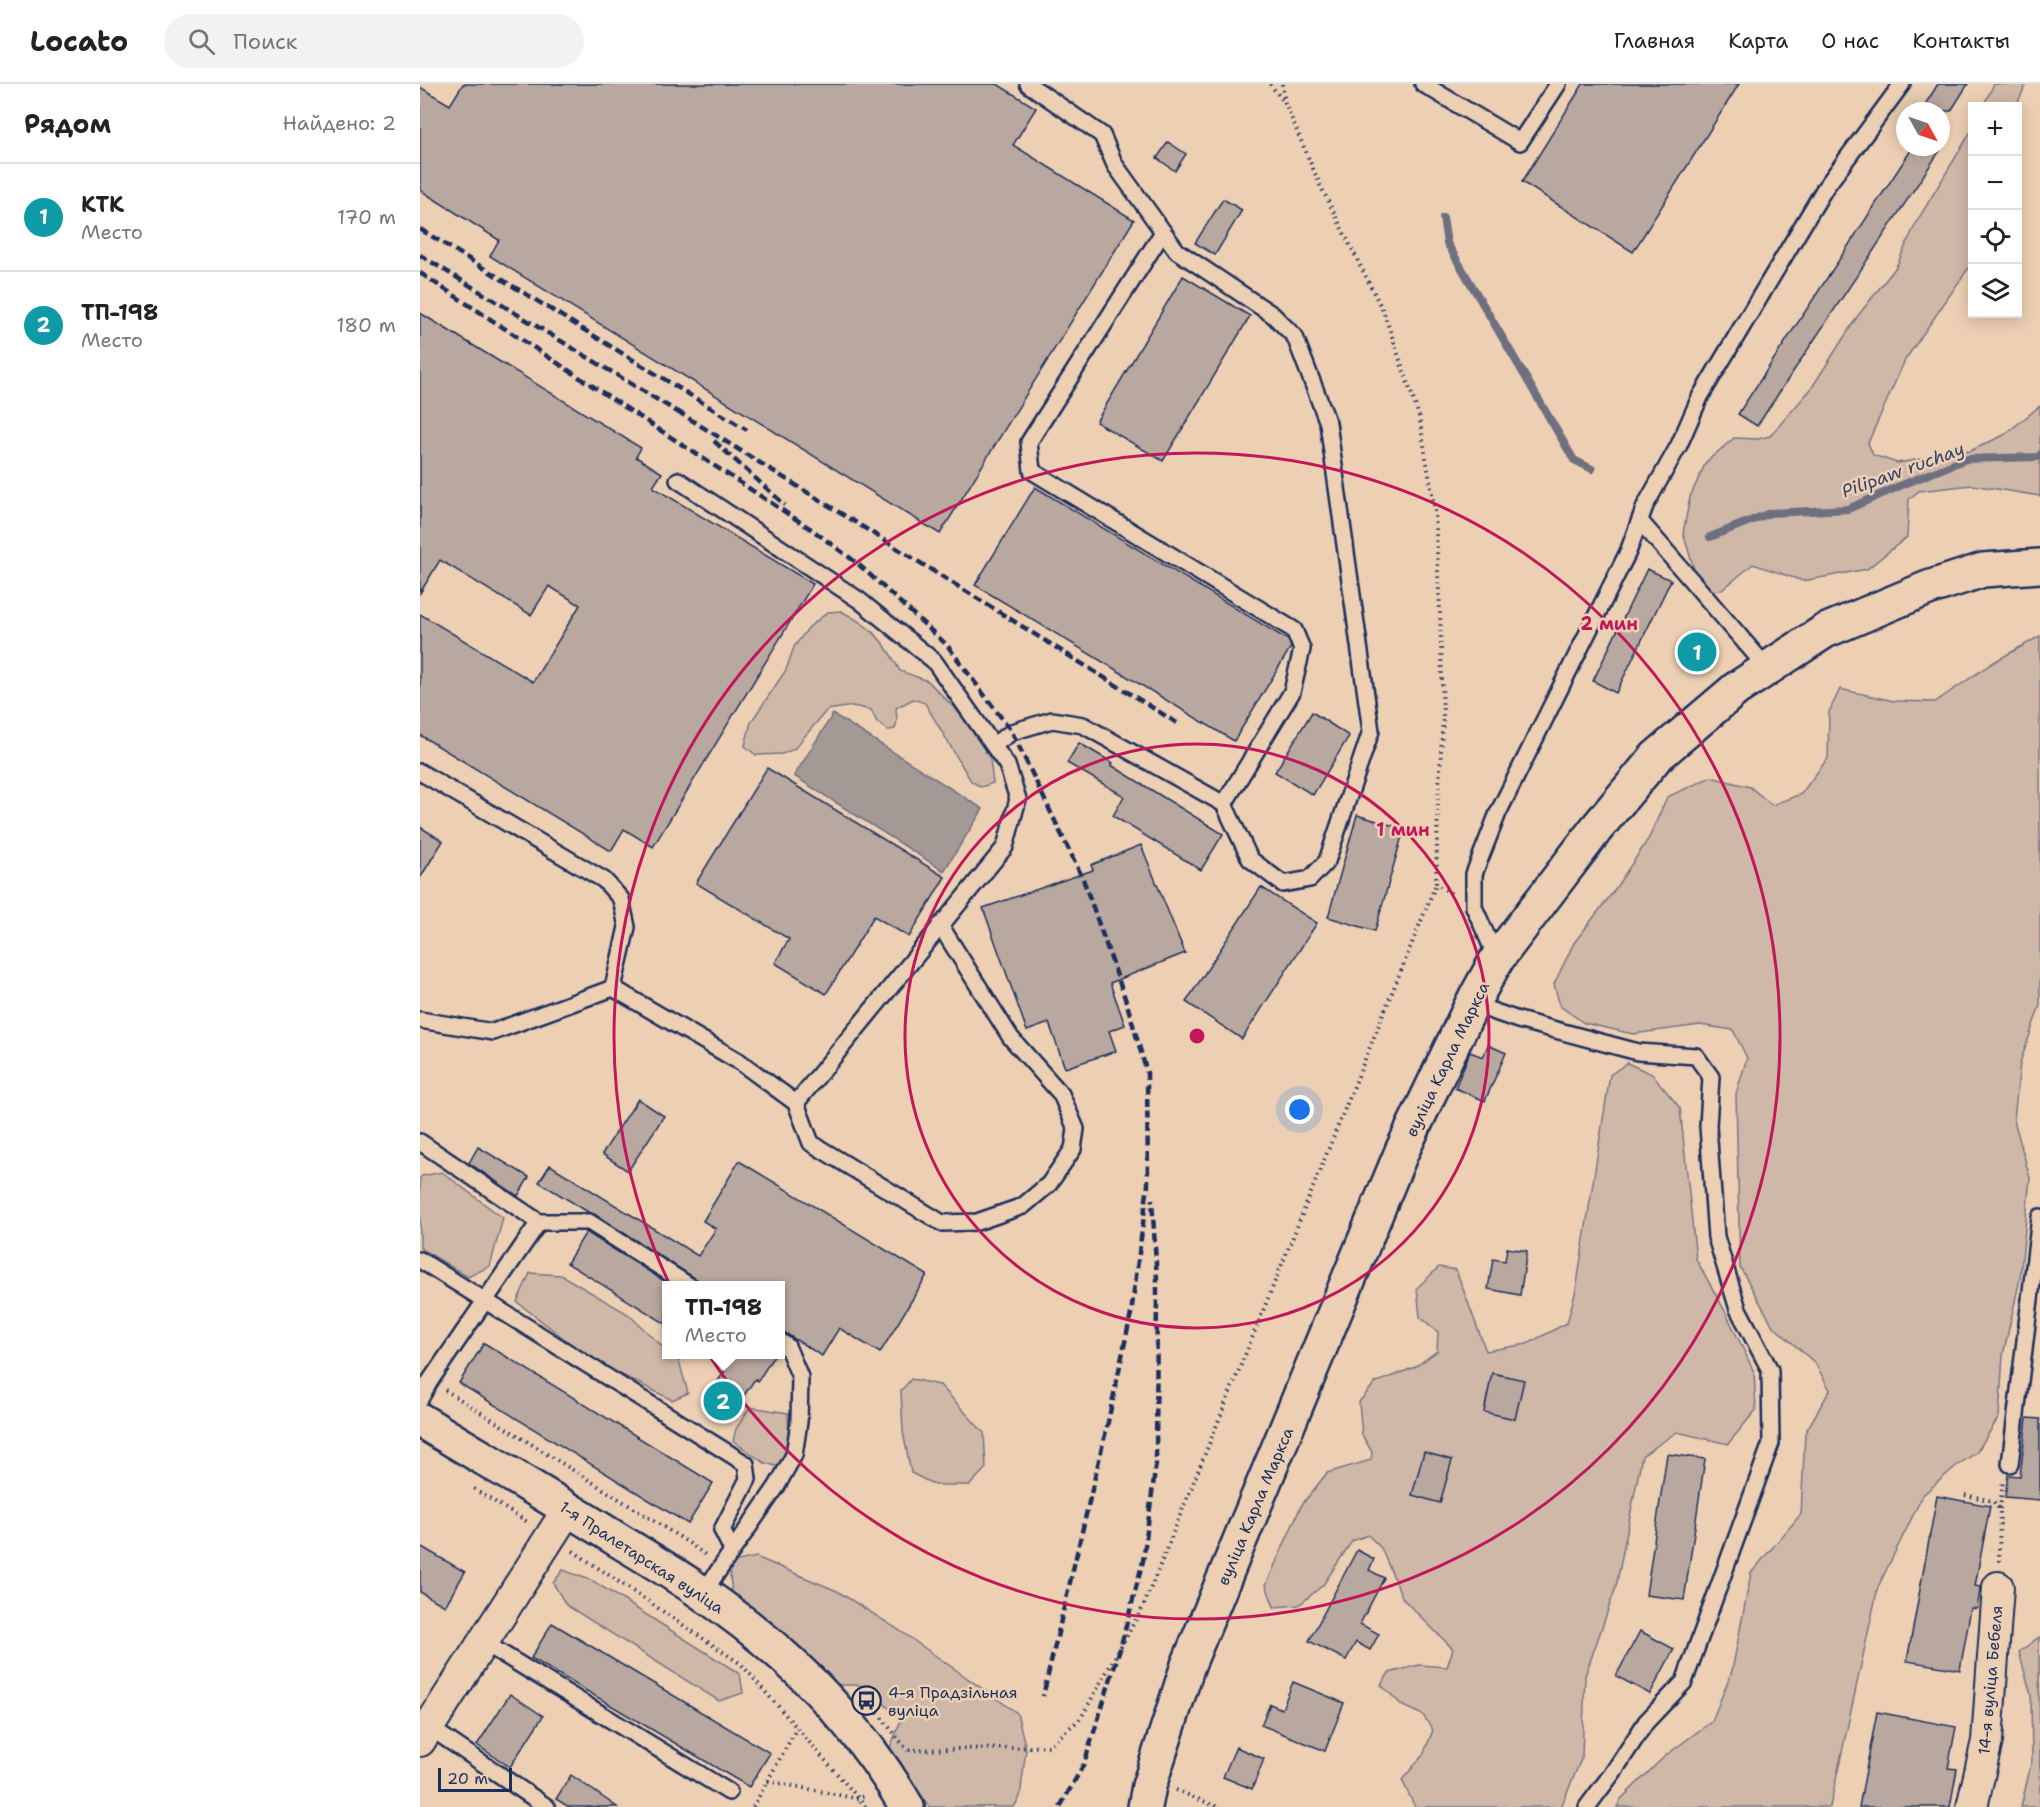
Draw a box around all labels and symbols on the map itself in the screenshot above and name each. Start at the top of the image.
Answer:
north arrow [1896,102,1950,156]
water label: Pilipaw ruchay [1838,437,1968,503]
text: 2 мин [1580,612,1638,636]
pin: 1 [1678,630,1716,674]
text: 1 мин [1376,818,1430,842]
street label: вуліца Карла Маркса [1401,978,1494,1140]
centre of rings [1187,1026,1207,1046]
your location [1285,1095,1314,1124]
pin: 2 [704,1378,742,1424]
street label: вуліца Карла Маркса [1213,1424,1298,1588]
street label: 1-я Пралетарская вуліца [556,1496,728,1618]
street label: 14-я вуліца Бебеля [1974,1604,2007,1756]
place label: 4-я Прадзільная вуліца [888,1682,1018,1721]
bus stop icon: 4-я Прадзільная вуліца [851,1685,883,1717]
scale bar [438,1765,512,1792]

